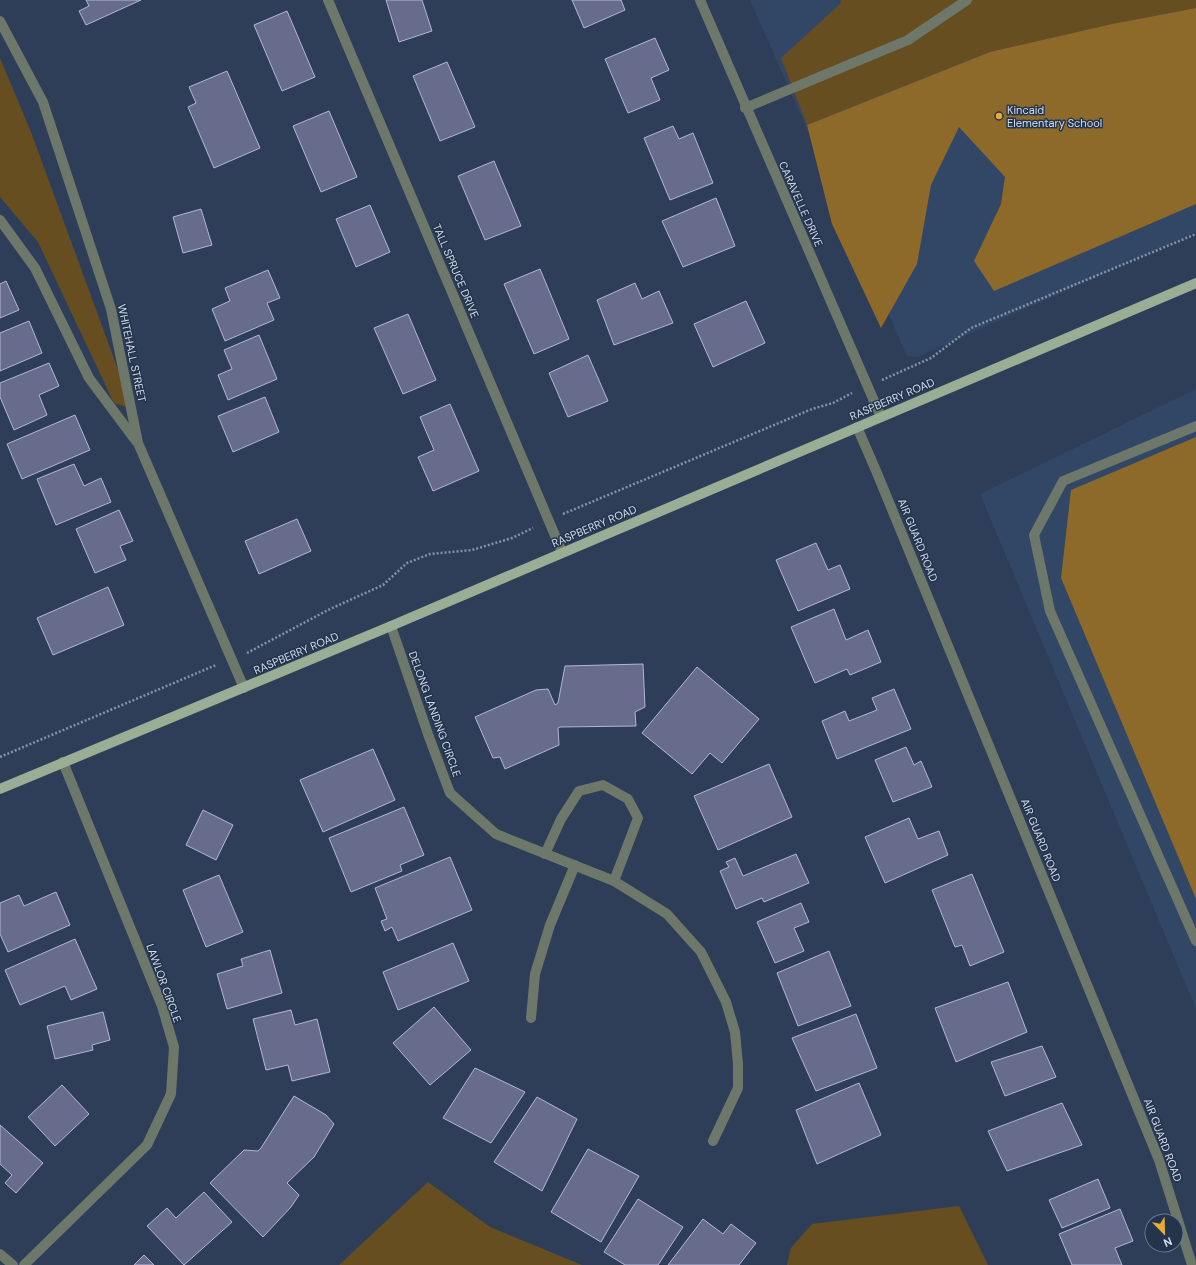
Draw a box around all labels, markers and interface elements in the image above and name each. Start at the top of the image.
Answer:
place label: Kincaid Elementary School [1007,103,1102,130]
marker: Kincaid Elementary School [994,111,1004,121]
street label: CARAVELLE DRIVE [776,159,826,249]
street label: TALL SPRUCE DRIVE [430,222,482,320]
street label: WHITEHALL STREET [115,303,149,403]
street label: RASPBERRY ROAD [847,375,937,423]
street label: AIR GUARD ROAD [895,496,941,584]
street label: RASPBERRY ROAD [549,502,639,550]
street label: RASPBERRY ROAD [251,629,341,677]
street label: DELONG LANDING CIRCLE [406,649,464,779]
street label: AIR GUARD ROAD [1018,796,1064,884]
street label: LAWLOR CIRCLE [143,942,185,1024]
street label: AIR GUARD ROAD [1141,1096,1186,1184]
north arrow [1144,1213,1184,1253]
text: N [1161,1234,1174,1250]

